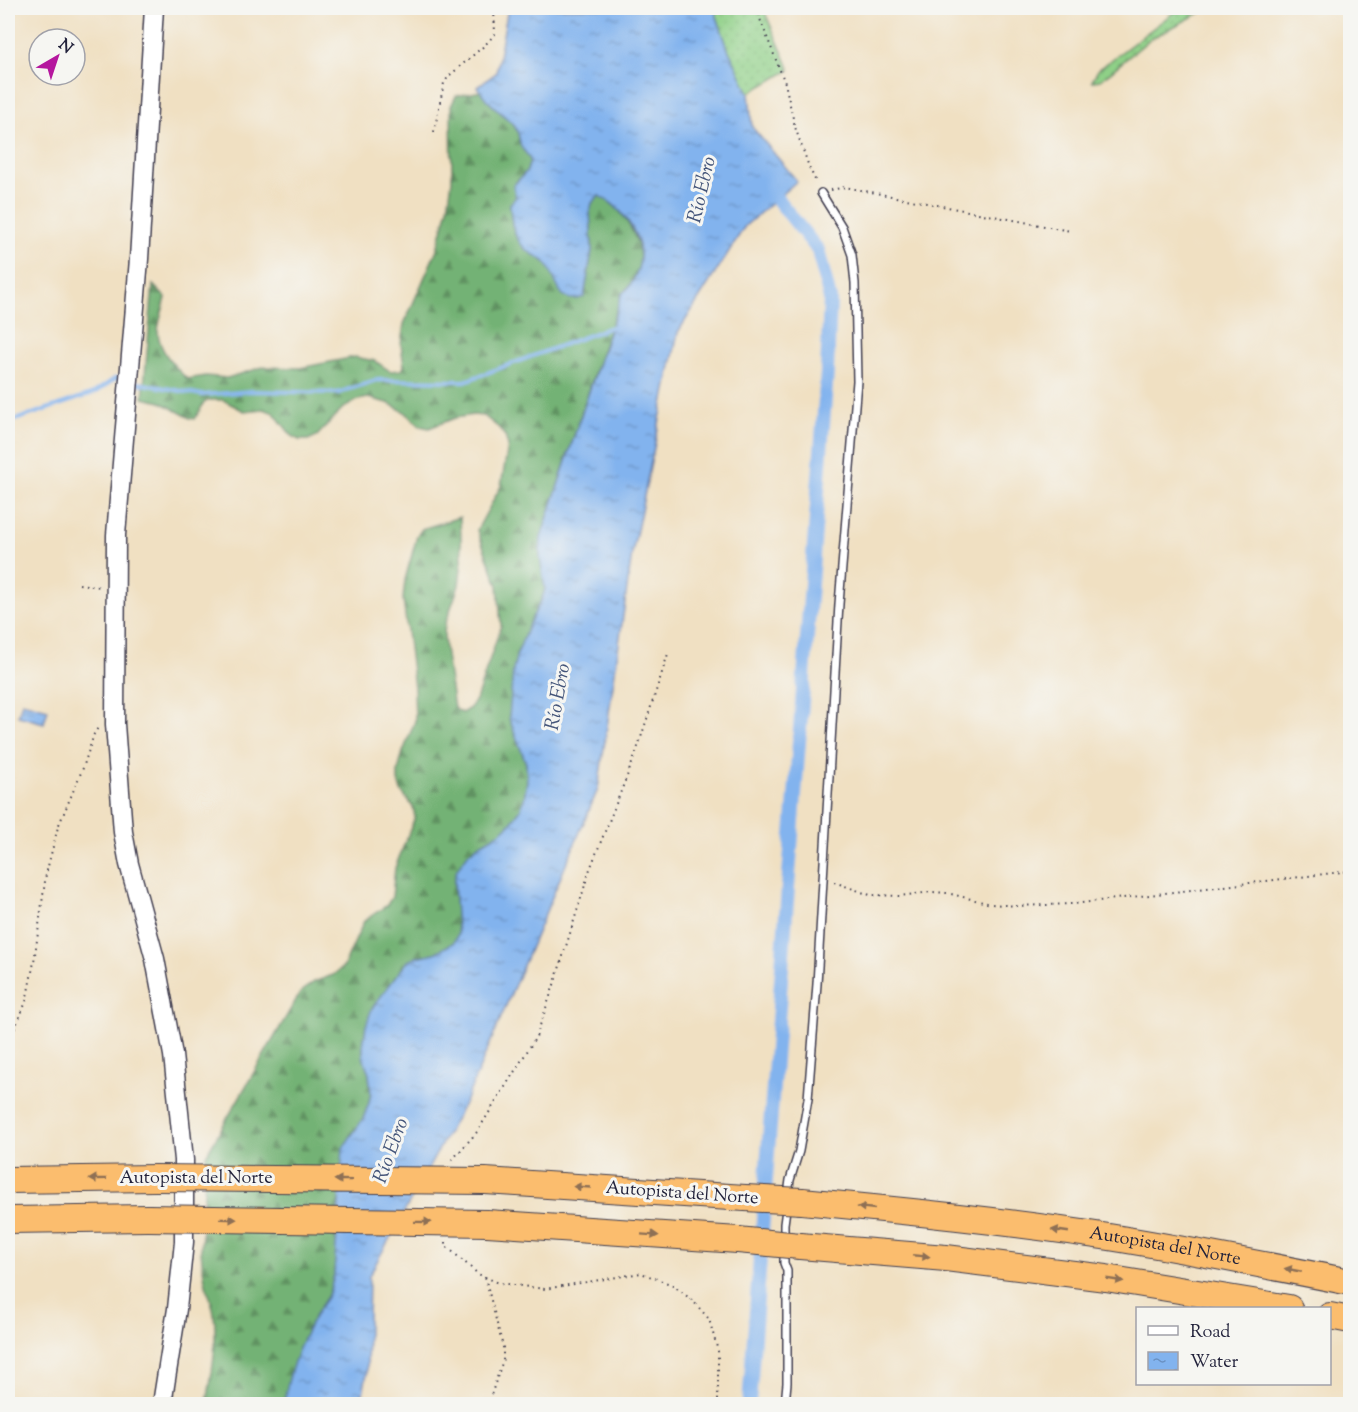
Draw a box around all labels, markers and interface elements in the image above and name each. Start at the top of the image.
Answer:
north arrow [27,27,87,87]
text: N [53,34,77,60]
water label: Río Ebro [681,154,725,226]
water label: Río Ebro [539,661,579,733]
water label: Río Ebro [367,1114,417,1188]
street label: Autopista del Norte [119,1166,273,1192]
one-way arrow [88,1174,107,1184]
one-way arrow [333,1175,352,1185]
street label: Autopista del Norte [605,1176,759,1212]
one-way arrow [573,1182,592,1192]
one-way arrow [856,1203,875,1213]
one-way arrow [218,1214,237,1224]
one-way arrow [413,1217,432,1227]
street label: Autopista del Norte [1088,1221,1243,1273]
one-way arrow [1050,1226,1069,1235]
one-way arrow [641,1230,660,1239]
one-way arrow [912,1251,931,1261]
one-way arrow [1283,1265,1302,1274]
one-way arrow [1105,1275,1124,1284]
legend [1136,1307,1331,1385]
text: Road [1190,1320,1230,1346]
text: Water [1190,1350,1239,1376]

